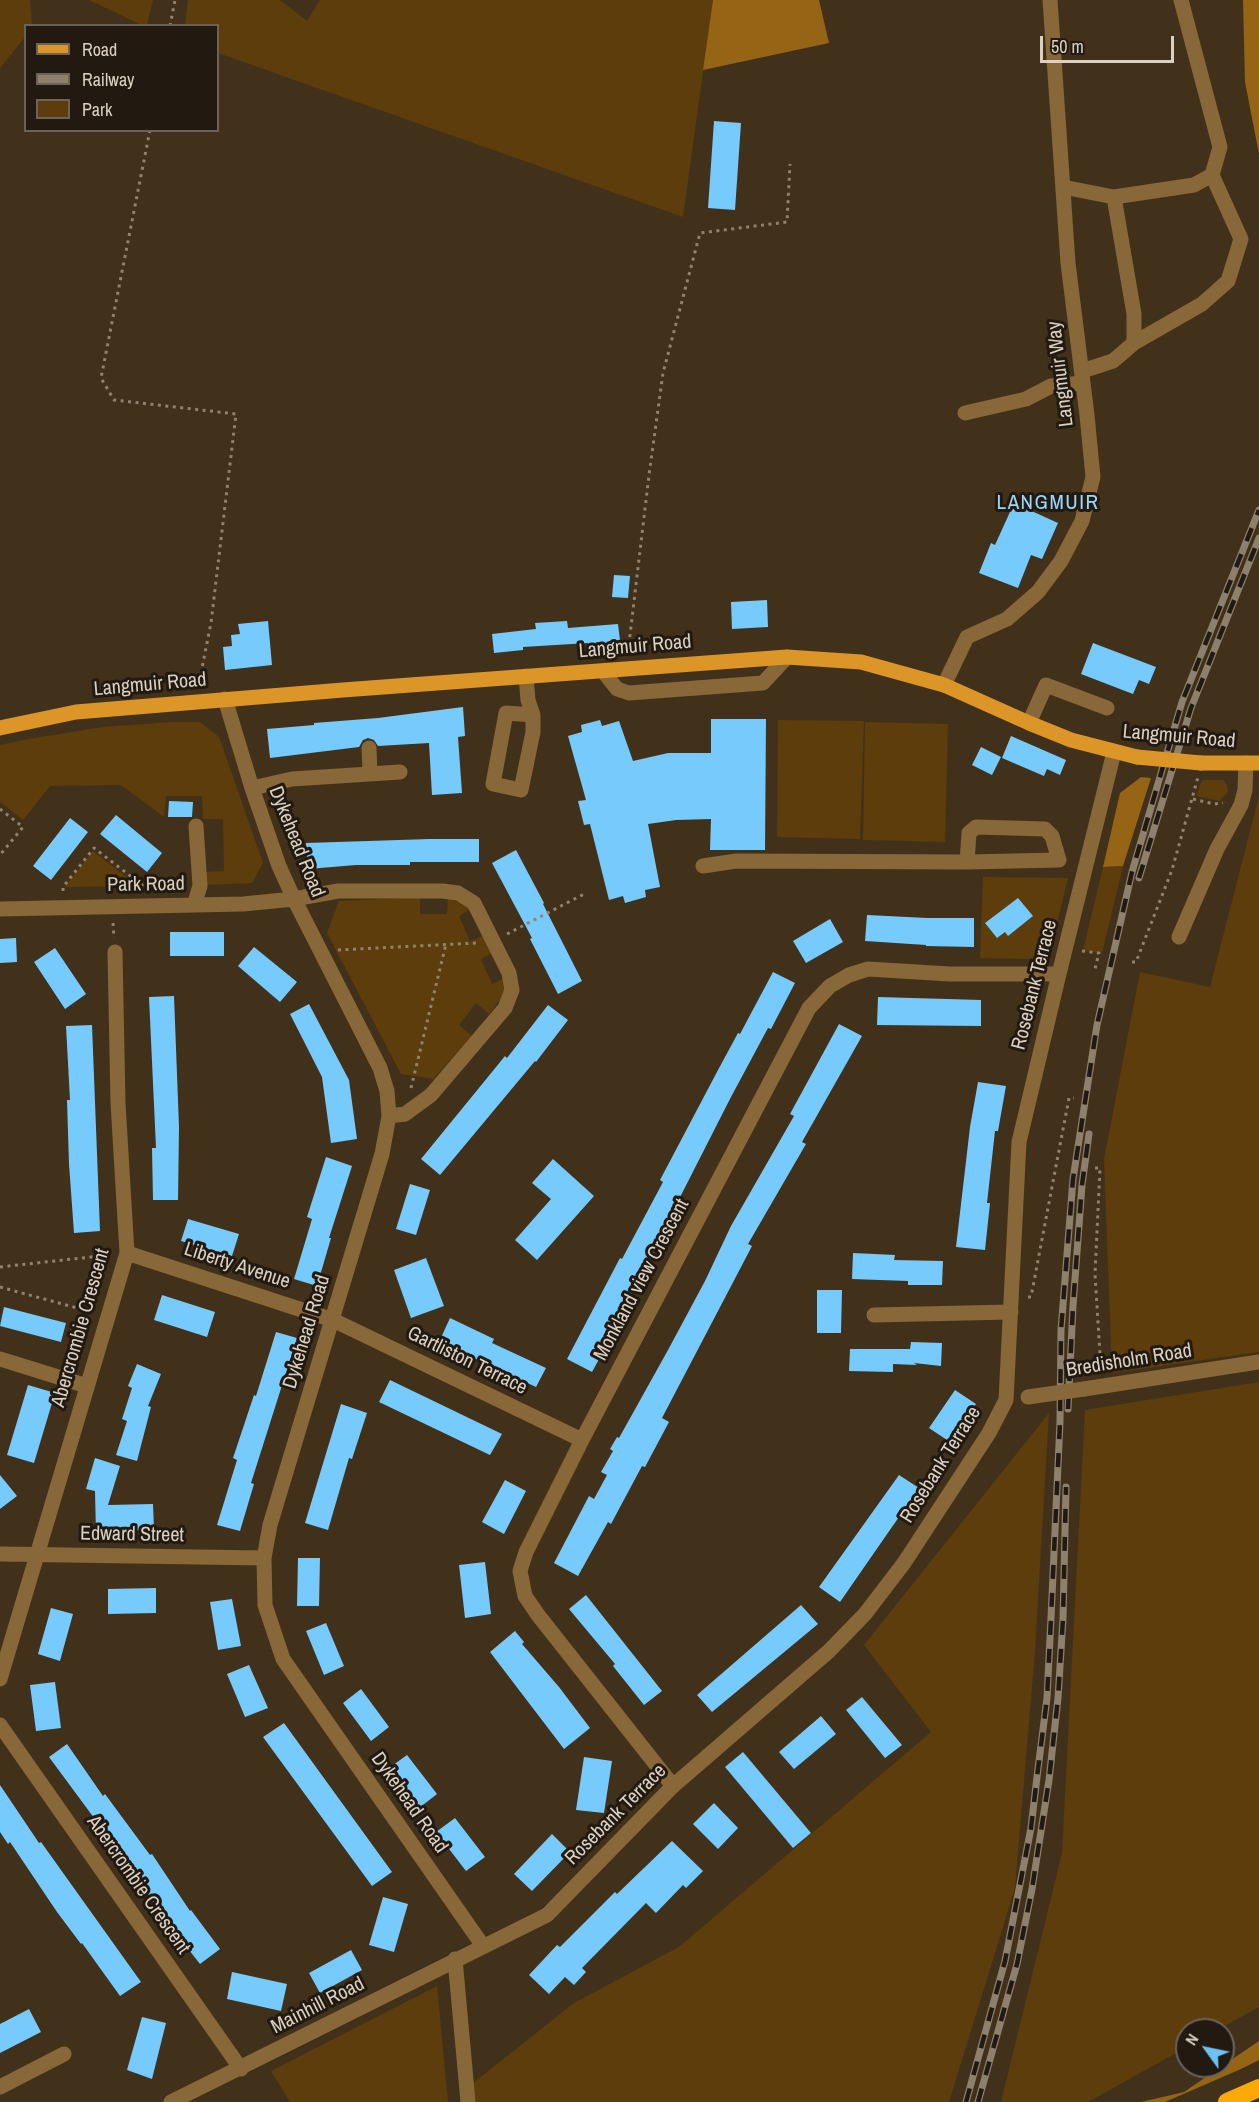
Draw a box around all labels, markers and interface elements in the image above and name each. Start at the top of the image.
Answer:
legend [24,24,219,132]
scale bar [1043,24,1176,62]
text: 50 m [1051,34,1084,59]
text: Road [82,37,117,62]
text: Railway [82,67,135,92]
text: Park [82,97,112,122]
street label: Langmuir Way [1043,320,1079,428]
district label: LANGMUIR [997,490,1099,516]
street label: Langmuir Road [578,630,692,664]
street label: Langmuir Road [93,668,207,702]
street label: Langmuir Road [1122,720,1236,754]
street label: Dykehead Road [263,783,329,901]
street label: Park Road [107,872,185,898]
street label: Rosebank Terrace [1007,918,1063,1052]
street label: Monkland view Crescent [589,1195,695,1365]
street label: Liberty Avenue [181,1238,293,1294]
street label: Abercrombie Crescent [47,1246,115,1410]
street label: Dykehead Road [278,1272,336,1392]
street label: Gartliston Terrace [403,1322,531,1400]
street label: Bredisholm Road [1065,1339,1193,1383]
street label: Rosebank Terrace [896,1402,986,1528]
street label: Edward Street [80,1522,184,1548]
street label: Dykehead Road [365,1748,453,1858]
street label: Rosebank Terrace [560,1759,672,1871]
street label: Abercrombie Crescent [81,1811,195,1959]
street label: Mainhill Road [267,1972,369,2040]
north arrow [1175,2018,1235,2078]
text: N [1180,2029,1203,2049]

